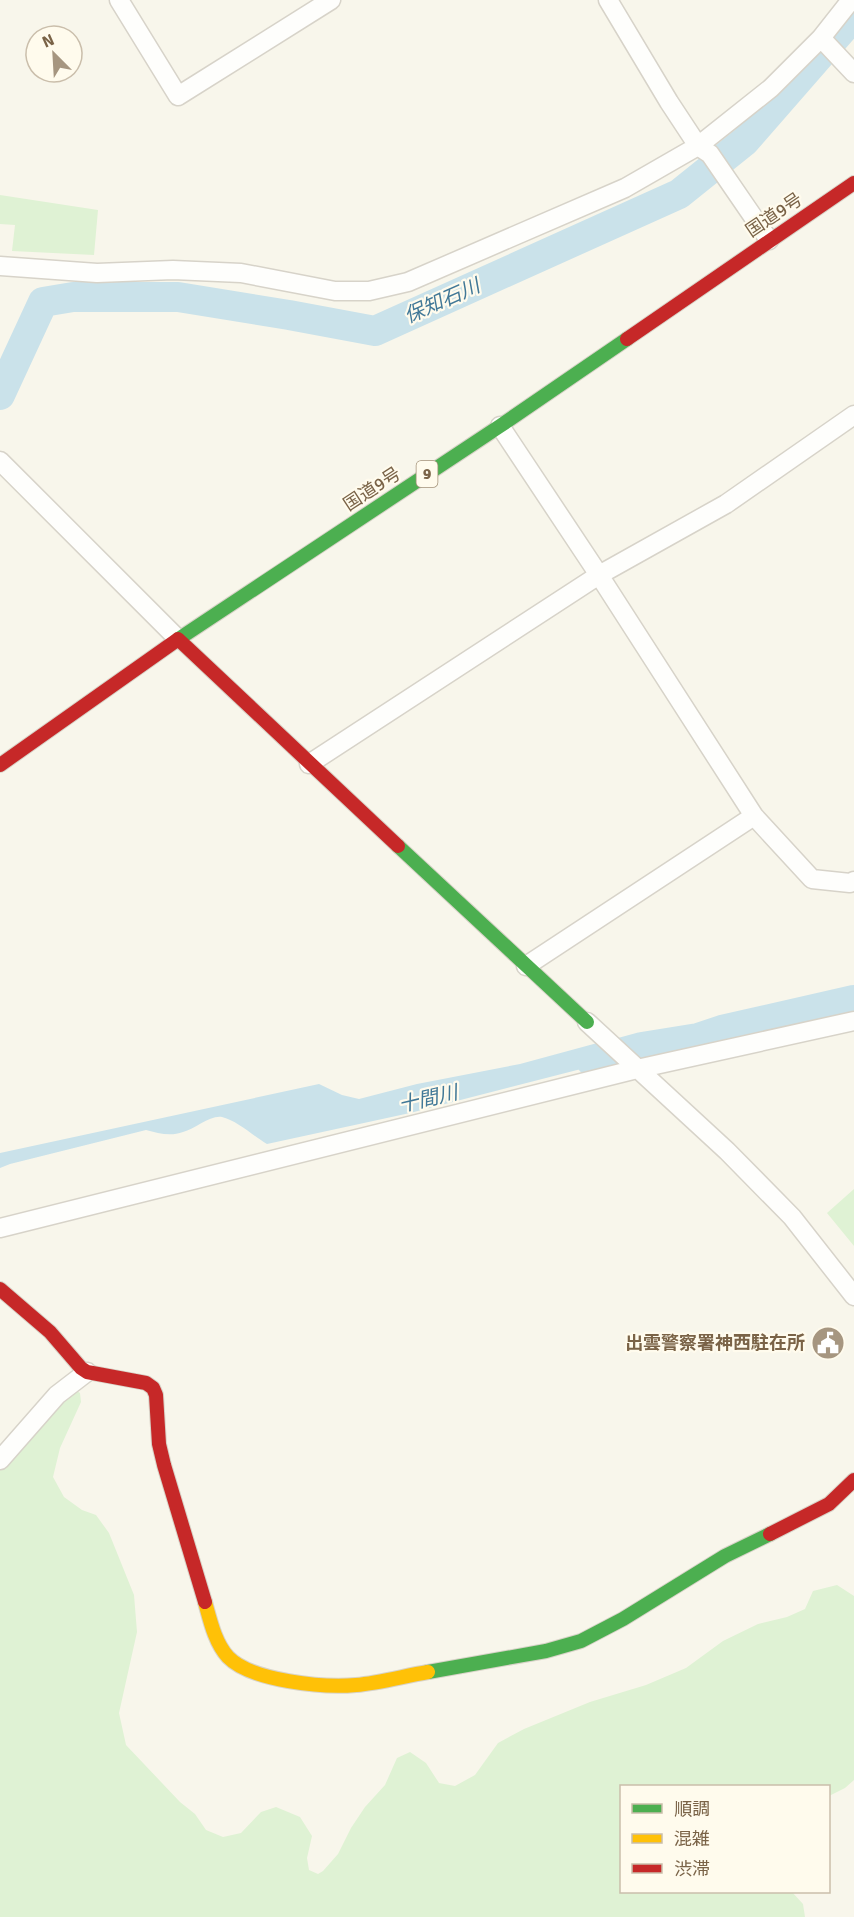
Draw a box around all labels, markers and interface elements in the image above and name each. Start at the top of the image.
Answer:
north arrow [24,24,84,84]
text: N [39,30,57,53]
street label: 国道9号 [741,188,807,242]
water label: 保知石川 [400,272,485,329]
road number: 9 [416,461,438,487]
street label: 国道9号 [339,462,405,516]
water label: 十間川 [396,1080,462,1118]
public building icon: 出雲警察署神西駐在所 [810,1325,846,1361]
place label: 出雲警察署神西駐在所 [625,1332,805,1354]
legend [620,1785,830,1893]
text: 順調 [674,1798,710,1820]
text: 混雑 [674,1828,710,1850]
text: 渋滞 [674,1858,710,1880]

